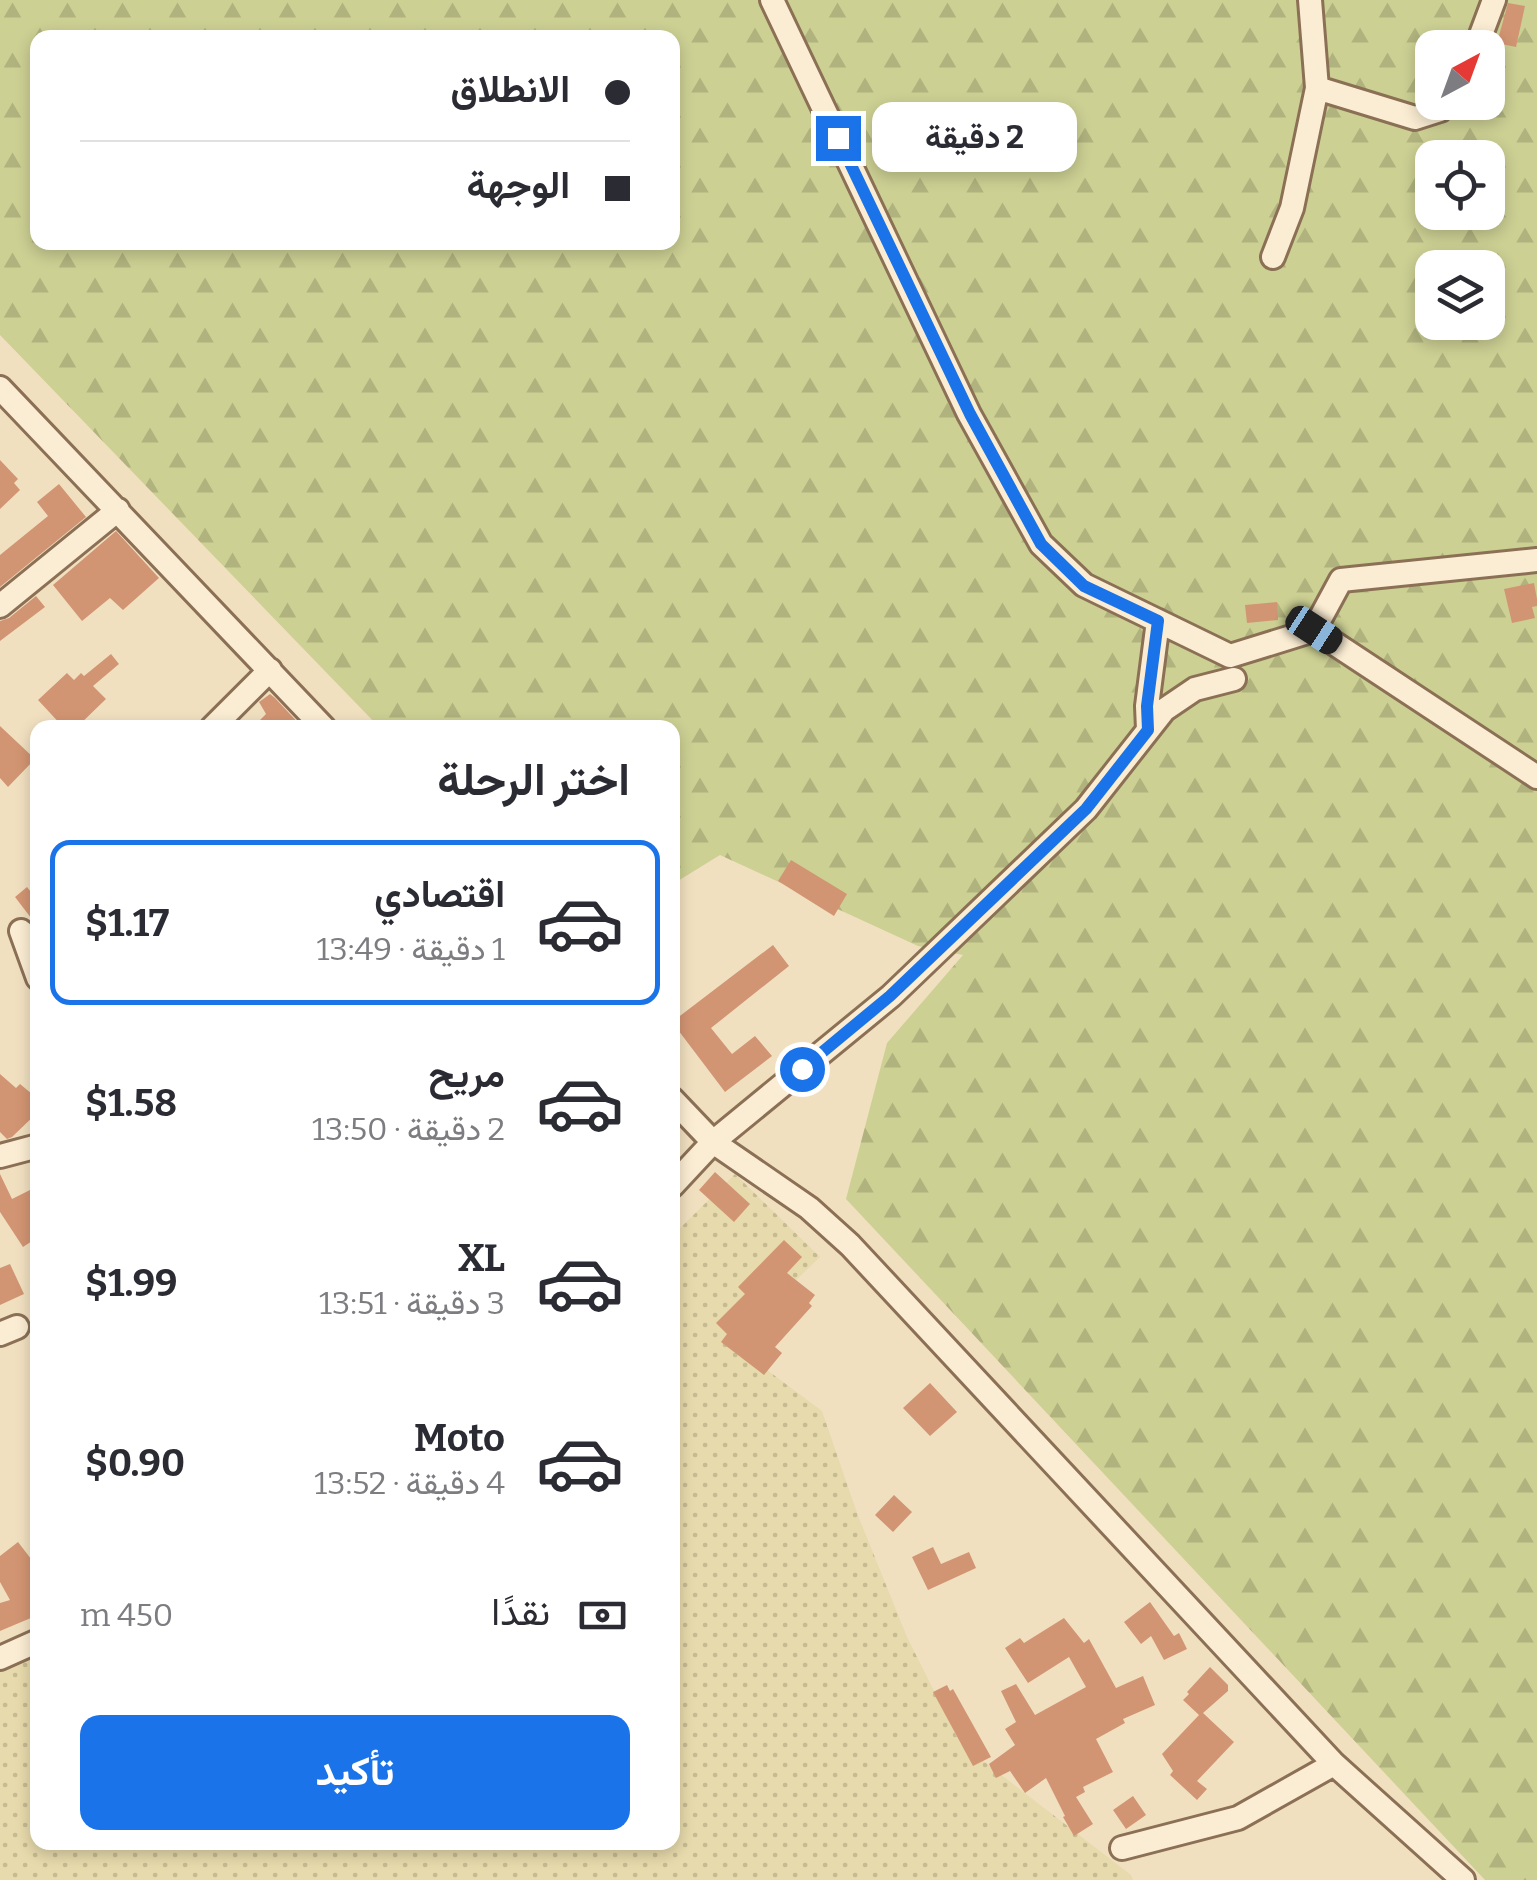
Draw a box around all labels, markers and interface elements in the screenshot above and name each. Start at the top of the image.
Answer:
north arrow [1415,30,1505,120]
map controls [1415,30,1505,340]
text: الانطلاق [451,66,570,112]
callout: 2 دقيقة [873,103,1078,173]
route end [816,116,861,161]
text: 2 دقيقة [925,118,1024,156]
button: locate [1415,140,1505,230]
text: الوجهة [467,162,570,208]
button: layers [1415,250,1505,340]
car [1281,601,1347,659]
text: اختر الرحلة [437,753,630,807]
text: اقتصادي [374,871,505,917]
icon: car [535,878,625,968]
text: $1.17 [85,900,169,946]
text: 1 دقيقة · 13:49 [317,930,505,968]
route start [780,1047,825,1092]
text: مريح [429,1051,505,1097]
icon: car [535,1058,625,1148]
text: $1.58 [85,1080,177,1126]
text: 2 دقيقة · 13:50 [312,1110,505,1148]
text: XL [458,1235,505,1281]
icon: car [535,1238,625,1328]
text: $1.99 [85,1260,178,1306]
text: 3 دقيقة · 13:51 [319,1284,505,1322]
text: Moto [414,1415,505,1461]
icon: car [535,1418,625,1508]
text: $0.90 [85,1440,185,1486]
text: 4 دقيقة · 13:52 [314,1464,505,1502]
icon: cash [575,1588,630,1643]
text: نقدًا [491,1589,550,1635]
text: 450 m [80,1596,173,1634]
button: تأكيد [80,1715,630,1830]

